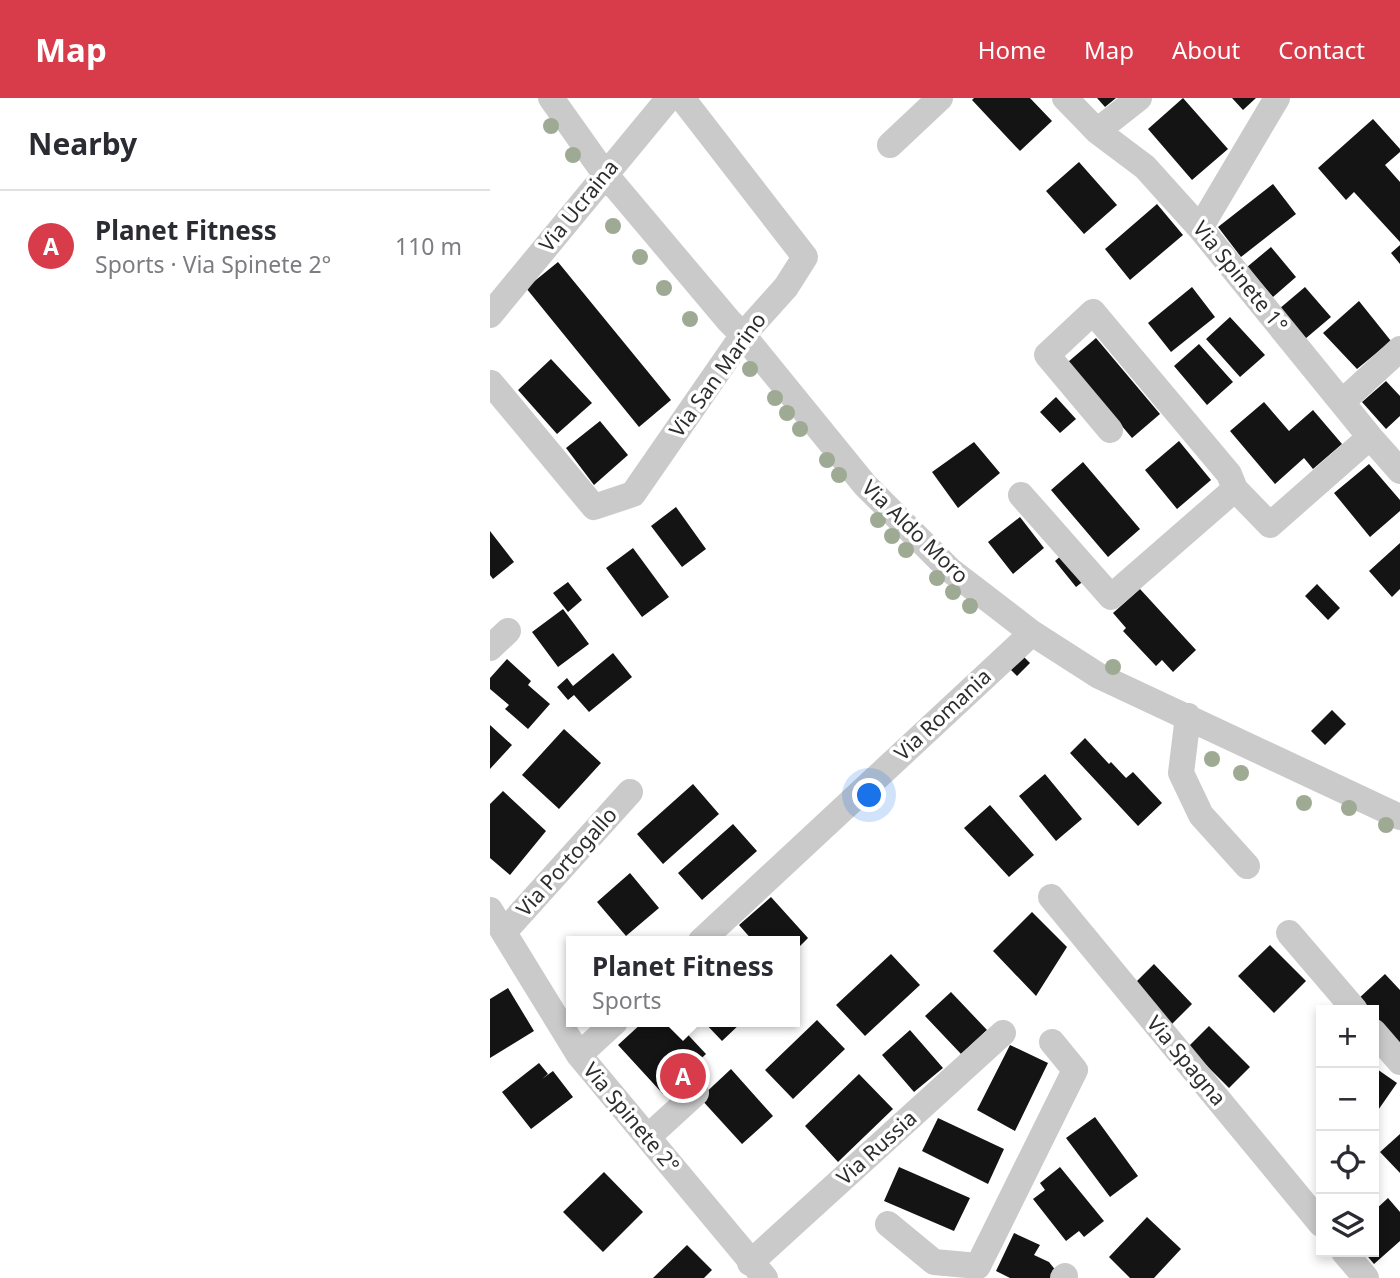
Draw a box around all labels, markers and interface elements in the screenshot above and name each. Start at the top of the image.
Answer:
text: Map [35,27,107,72]
text: Home [978,33,1046,66]
text: Map [1084,33,1134,66]
text: About [1172,33,1240,66]
text: Contact [1278,33,1365,66]
text: Nearby [28,123,137,164]
street label: Via Ucraina [532,153,624,257]
text: Planet Fitness [95,212,277,248]
street label: Via Spinete 1° [1187,215,1294,338]
text: A [43,230,59,262]
text: 110 m [395,230,462,262]
text: Sports · Via Spinete 2° [95,248,331,280]
street label: Via San Marino [662,306,772,442]
street label: Via Aldo Moro [856,473,975,589]
street label: Via Romania [888,662,997,766]
your location [852,778,886,812]
street label: Via Portogallo [510,801,623,922]
popup [566,936,800,1027]
text: Planet Fitness [592,948,774,984]
text: Sports [592,984,662,1016]
map controls [1316,1005,1379,1257]
button: + [1316,1005,1379,1068]
street label: Via Spagna [1141,1010,1233,1111]
pin: A [660,1050,706,1102]
street label: Via Spinete 2° [577,1056,686,1178]
button: − [1316,1068,1379,1131]
street label: Via Russia [830,1104,922,1191]
button: locate [1316,1131,1379,1194]
button: layers [1316,1194,1379,1257]

